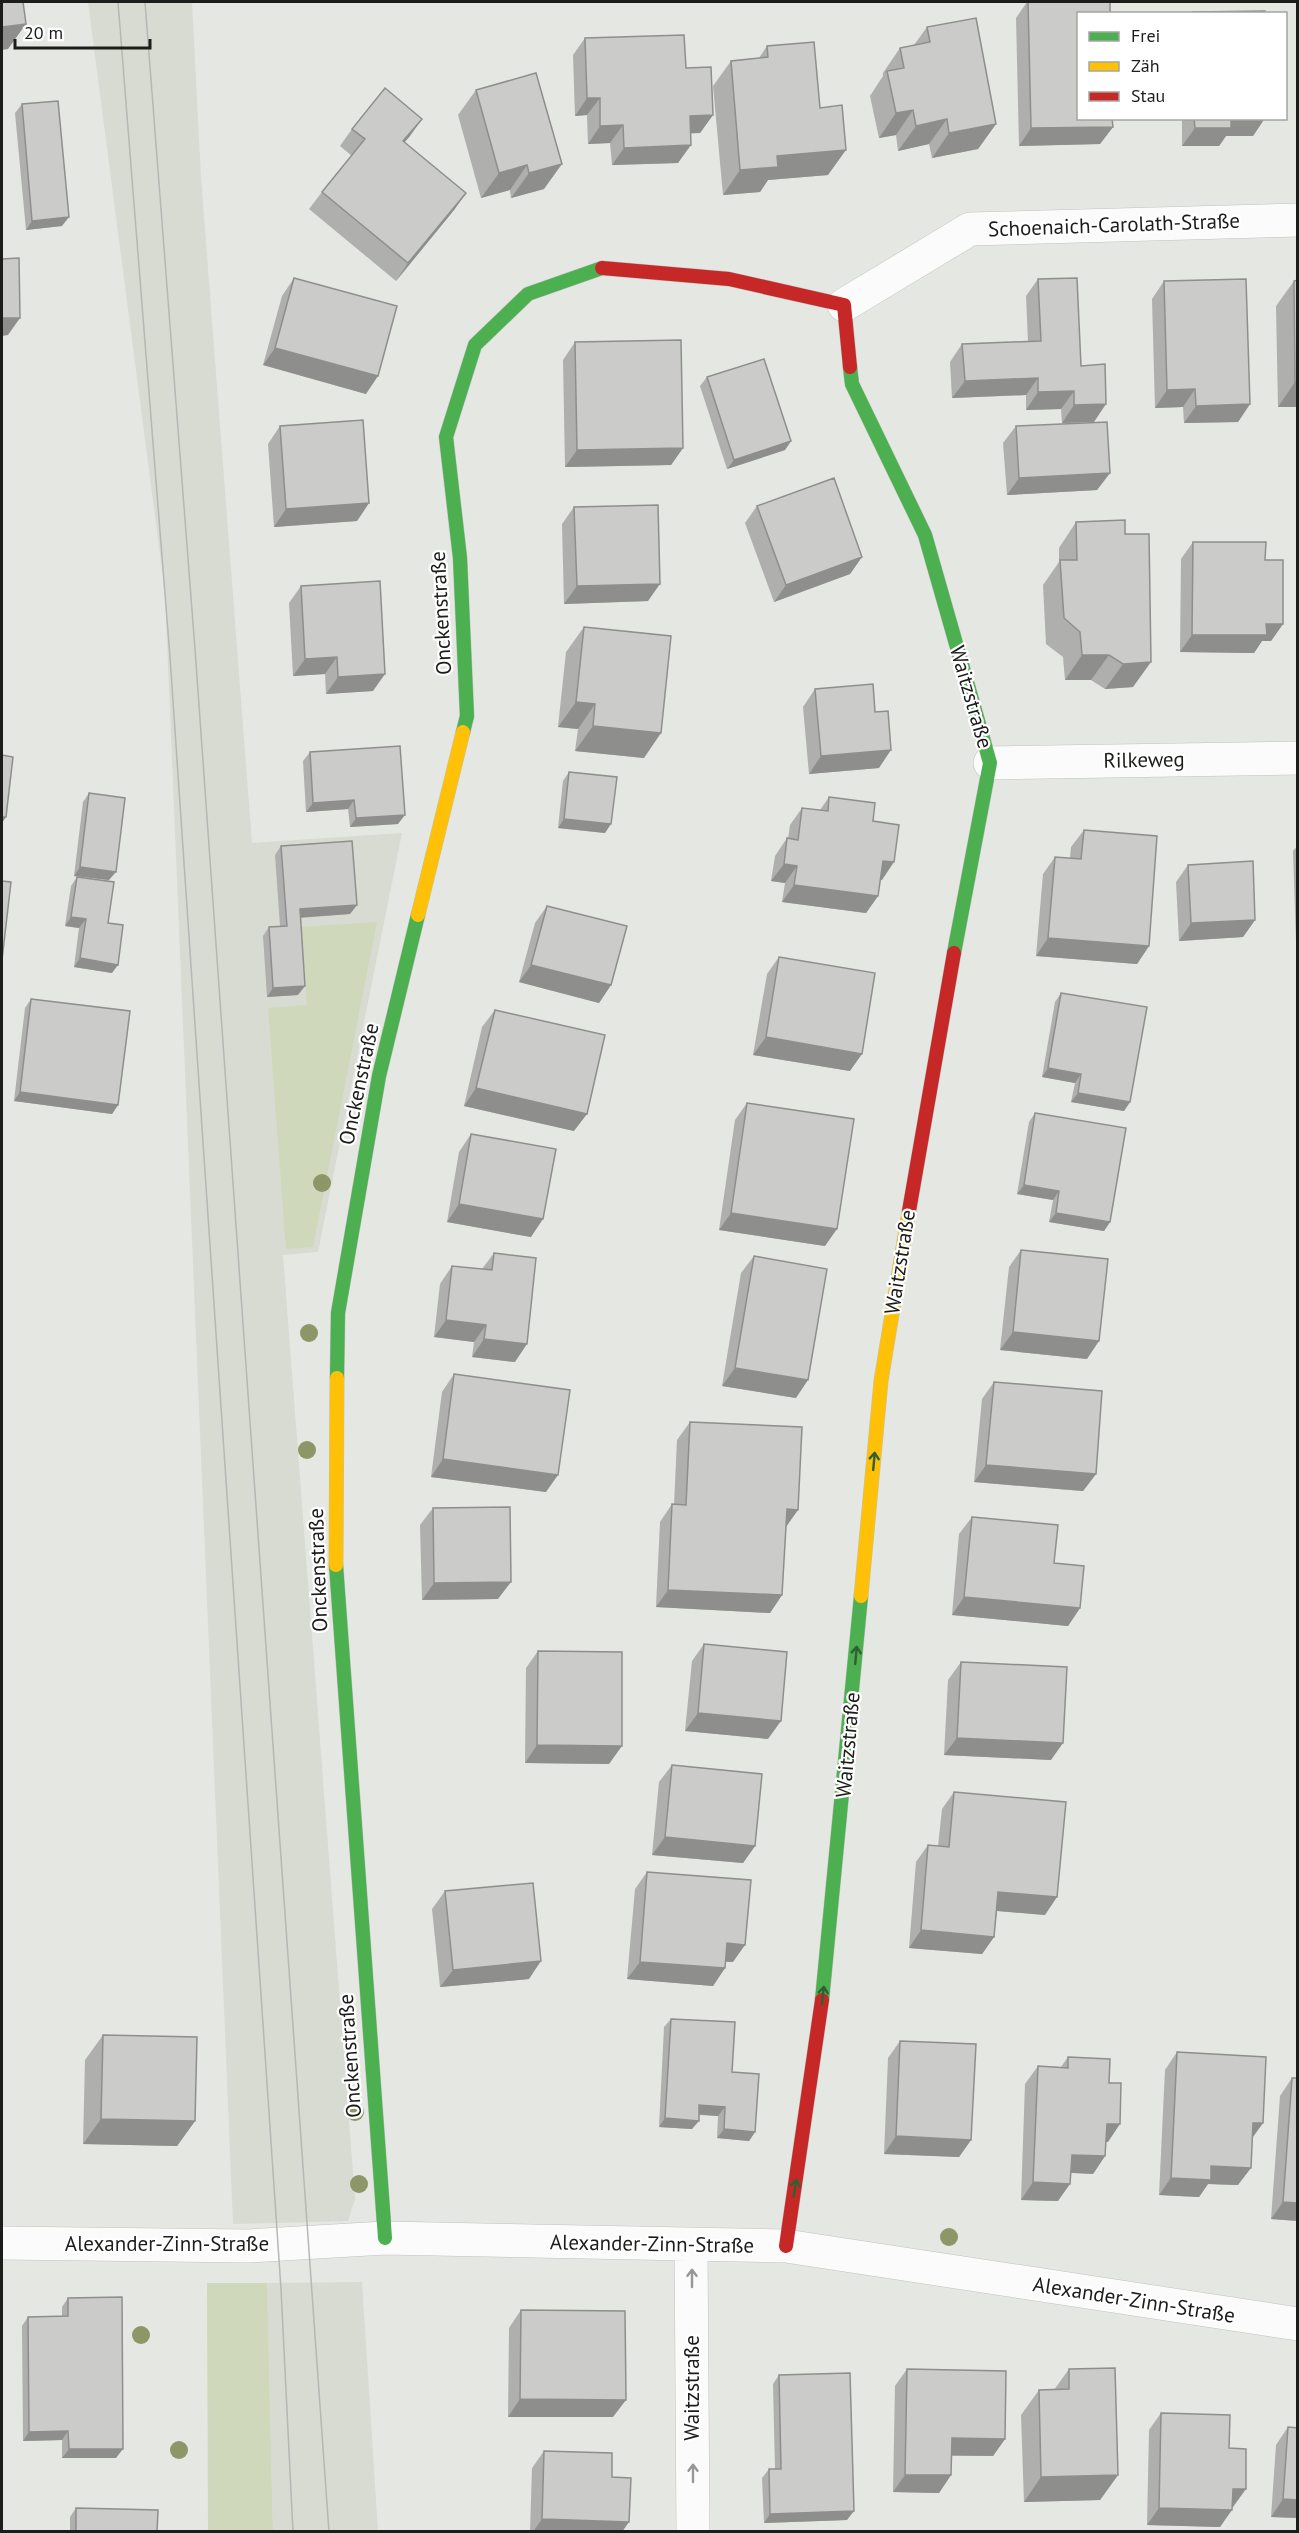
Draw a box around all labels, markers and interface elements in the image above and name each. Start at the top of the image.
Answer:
scale bar [15,12,150,50]
legend [1077,12,1287,120]
text: 20 m [24,21,63,44]
text: Frei [1131,24,1160,47]
text: Zäh [1131,54,1160,77]
text: Stau [1131,84,1165,107]
street label: Schoenaich-Carolath-Straße [988,207,1240,242]
street label: Onckenstraße [424,550,457,676]
street label: Waitzstraße [944,642,999,751]
street label: Rilkeweg [1103,745,1185,774]
street label: Onckenstraße [332,1020,385,1147]
street label: Waitzstraße [878,1208,921,1316]
one-way arrow [868,1451,879,1471]
street label: Onckenstraße [302,1508,333,1632]
one-way arrow [851,1645,862,1665]
street label: Waitzstraße [829,1691,866,1799]
one-way arrow [818,1986,829,2006]
street label: Onckenstraße [332,1993,367,2119]
one-way arrow [790,2179,801,2199]
street label: Alexander-Zinn-Straße [550,2228,754,2259]
street label: Alexander-Zinn-Straße [65,2230,269,2257]
one-way arrow [686,2269,698,2289]
street label: Alexander-Zinn-Straße [1031,2270,1237,2329]
street label: Waitzstraße [678,2335,705,2441]
one-way arrow [687,2464,699,2484]

